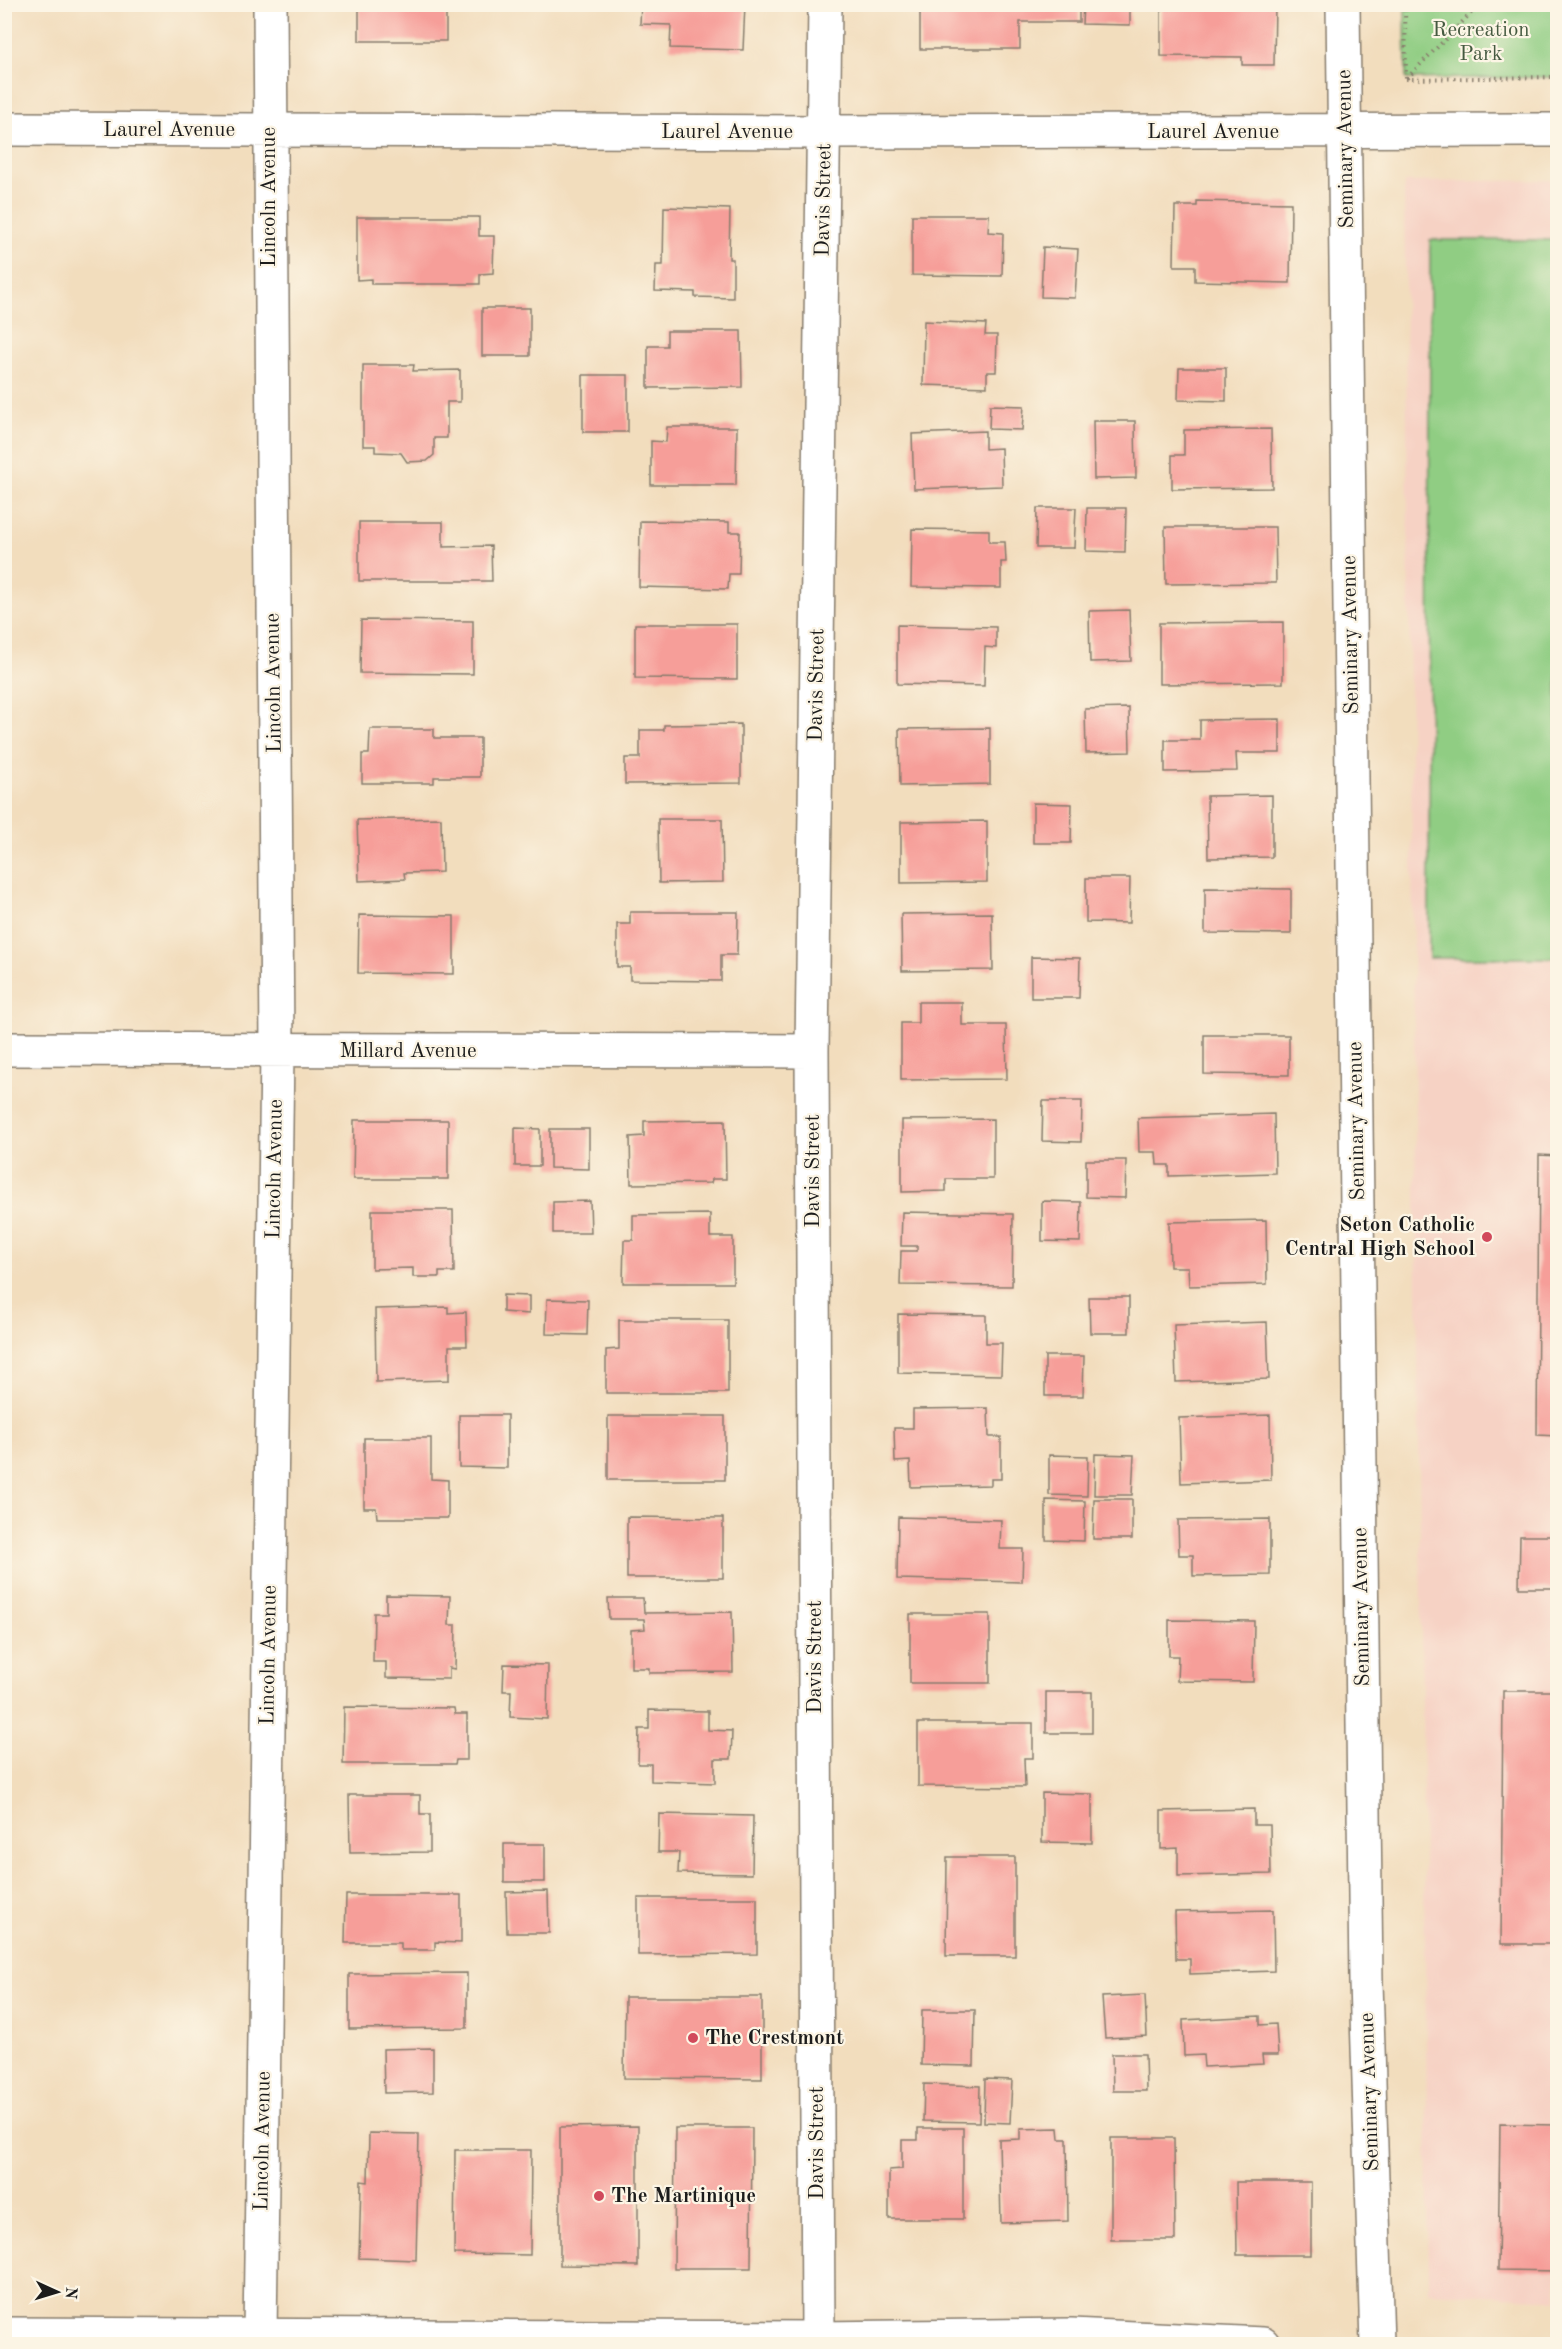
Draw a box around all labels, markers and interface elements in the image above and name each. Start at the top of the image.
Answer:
park label: Recreation Park [1432,20,1530,65]
street label: Seminary Avenue [1334,69,1358,229]
street label: Laurel Avenue [103,120,235,141]
street label: Laurel Avenue [661,122,793,143]
street label: Laurel Avenue [1147,122,1279,143]
street label: Lincoln Avenue [259,127,280,267]
street label: Davis Street [813,143,835,257]
street label: Seminary Avenue [1339,555,1363,715]
street label: Lincoln Avenue [262,613,286,753]
street label: Davis Street [806,628,828,742]
street label: Millard Avenue [339,1041,477,1062]
street label: Seminary Avenue [1345,1041,1369,1201]
street label: Lincoln Avenue [263,1099,287,1239]
street label: Davis Street [803,1114,824,1228]
place label: Seton Catholic Central High School [1285,1215,1475,1260]
marker: Seton Catholic Central High School [1480,1230,1494,1244]
street label: Seminary Avenue [1350,1527,1374,1687]
street label: Lincoln Avenue [257,1585,281,1725]
street label: Davis Street [805,1600,826,1714]
street label: Seminary Avenue [1357,2012,1383,2172]
place label: The Crestmont [705,2028,844,2049]
marker: The Crestmont [686,2031,700,2045]
street label: Lincoln Avenue [251,2071,275,2211]
street label: Davis Street [807,2086,828,2200]
place label: The Martinique [611,2186,756,2207]
marker: The Martinique [592,2189,606,2203]
north arrow [27,2262,87,2322]
text: N [62,2286,78,2300]

